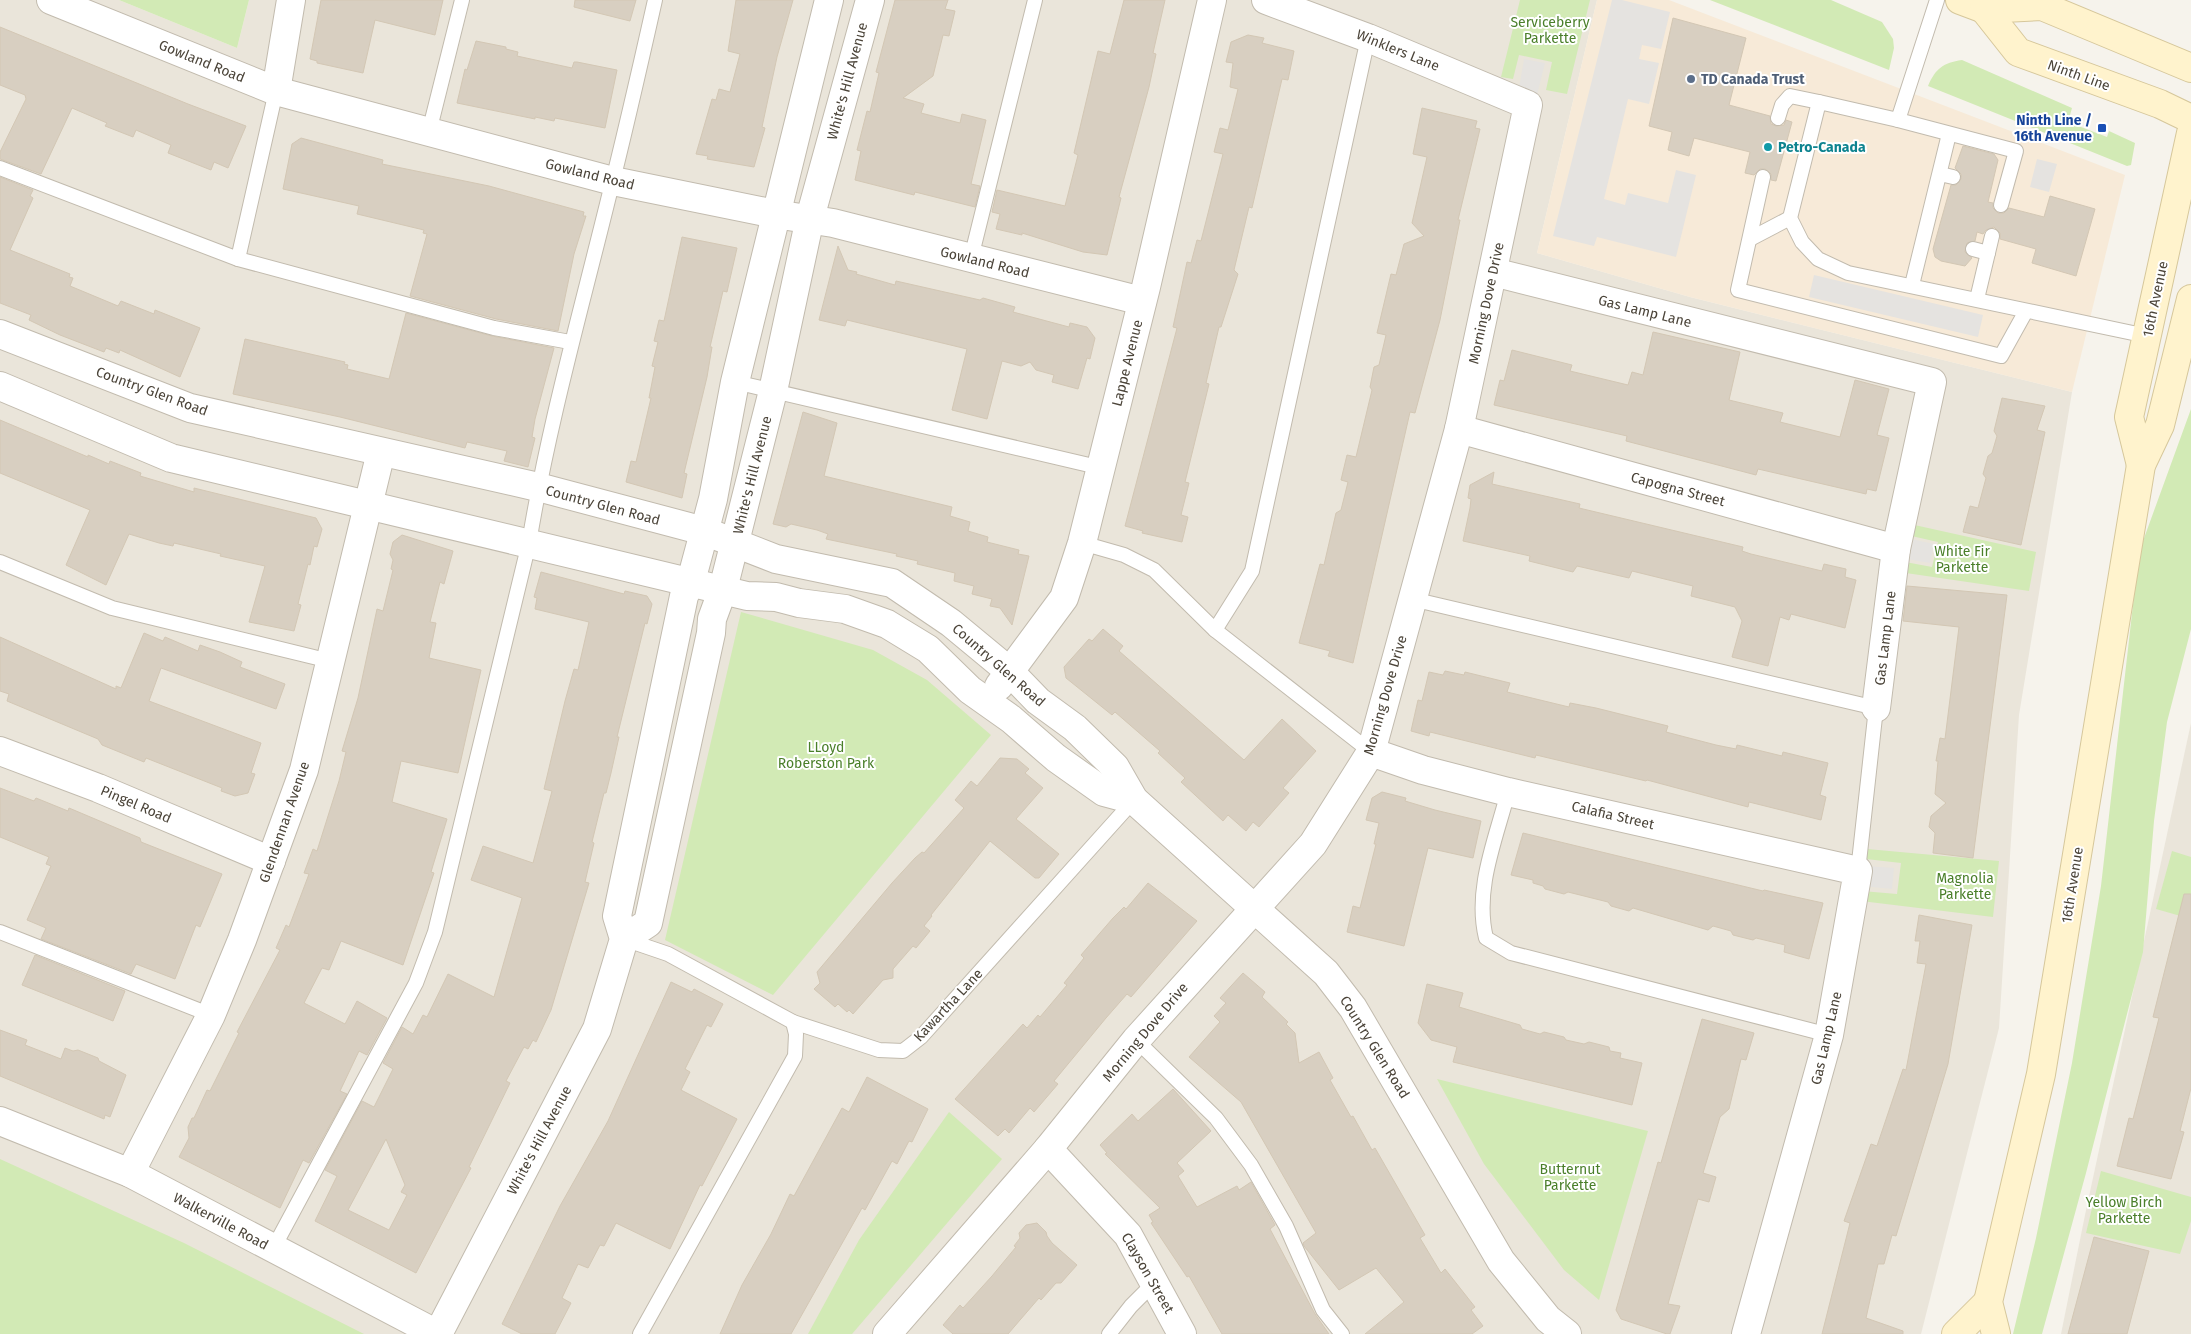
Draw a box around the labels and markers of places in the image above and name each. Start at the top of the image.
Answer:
place label: TD Canada Trust [1701,71,1805,88]
marker: TD Canada Trust [1685,73,1697,85]
place label: Ninth Line / 16th Avenue [2014,112,2092,145]
marker: Ninth Line / 16th Avenue [2096,122,2108,134]
place label: Petro-Canada [1778,139,1866,156]
marker: Petro-Canada [1762,141,1774,153]

